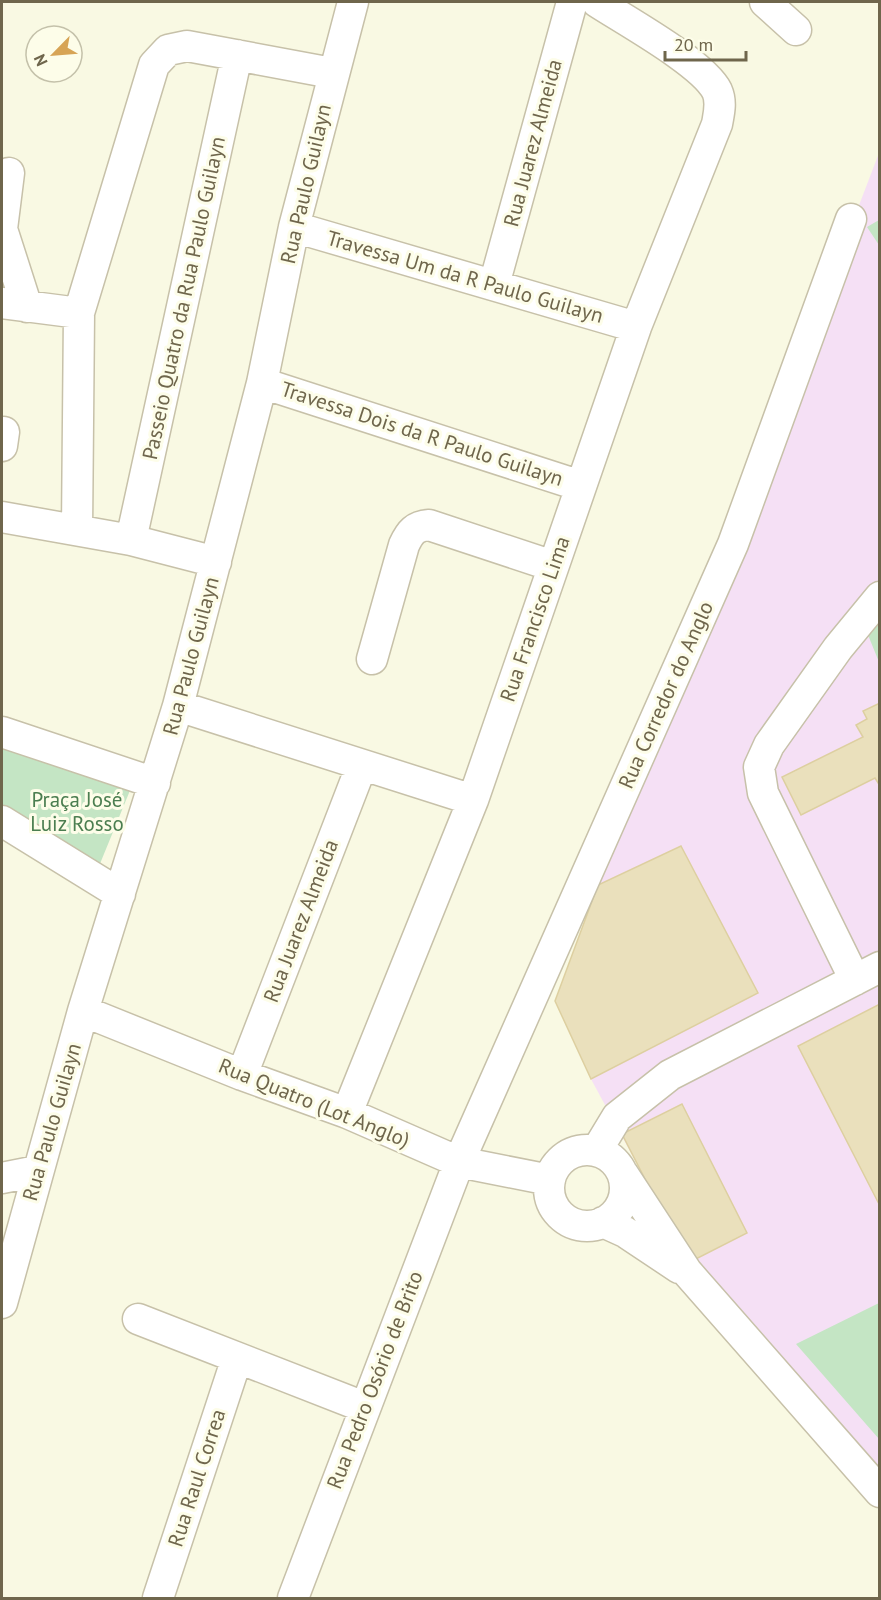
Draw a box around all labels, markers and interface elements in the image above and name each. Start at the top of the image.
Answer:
north arrow [24,24,84,84]
scale bar [665,24,746,62]
text: 20 m [674,33,713,56]
text: N [29,51,52,69]
street label: Rua Juarez Almeida [497,56,568,230]
street label: Rua Paulo Guilayn [274,101,337,266]
street label: Passeio Quatro da Rua Paulo Guilayn [136,134,231,462]
street label: Travessa Um da R Paulo Guilayn [324,224,607,329]
street label: Travessa Dois da R Paulo Guilayn [278,375,567,492]
street label: Rua Francisco Lima [494,533,575,705]
street label: Rua Paulo Guilayn [156,574,225,738]
street label: Rua Corredor do Anglo [612,597,719,793]
park label: Praça José Luiz Rosso [30,786,124,837]
street label: Rua Juarez Almeida [257,836,344,1006]
street label: Rua Paulo Guilayn [16,1040,87,1204]
street label: Rua Quatro (Lot Anglo) [215,1052,414,1153]
street label: Rua Pedro Osório de Brito [320,1267,429,1493]
street label: Rua Raul Correa [162,1406,231,1550]

